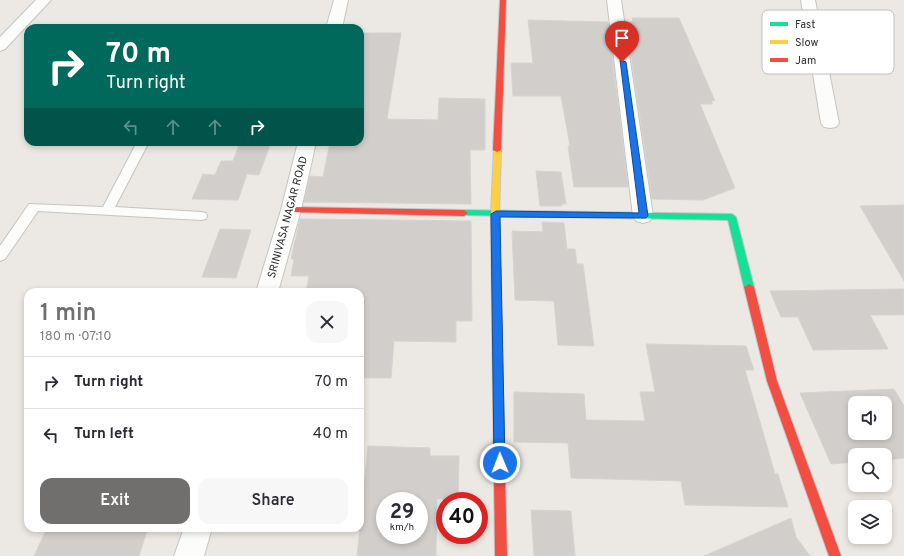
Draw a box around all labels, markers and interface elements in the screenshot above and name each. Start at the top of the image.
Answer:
legend [762,10,894,74]
text: Fast [795,18,815,32]
pin [605,21,639,62]
icon: arrive [611,27,633,49]
text: Slow [795,36,818,50]
text: 70 m [106,37,171,73]
icon: right [40,40,92,92]
text: Jam [795,54,816,68]
text: Turn right [106,72,186,95]
icon: left [120,116,142,138]
icon: ahead [162,116,184,138]
icon: ahead [204,116,226,138]
icon: right [246,116,268,138]
street label: SRINIVASA NAGAR ROAD [265,155,311,280]
text: 1 min [40,299,97,329]
button: close [306,301,348,343]
text: 180 m · 07:10 [40,329,112,345]
icon: right [40,372,62,394]
text: Turn right [74,373,143,392]
text: 70 m [315,373,348,392]
map controls [848,396,892,544]
button: sound [848,396,892,440]
icon: left [40,424,62,446]
text: Turn left [74,425,134,444]
text: 40 m [313,425,348,444]
position arrow [479,442,521,484]
button: search [848,448,892,492]
button: Exit [40,478,190,524]
button: Share [198,478,348,524]
speed limit sign: 40 [436,492,488,544]
text: 29 [390,500,414,526]
button: layers [848,500,892,544]
text: km/h [390,521,414,534]

